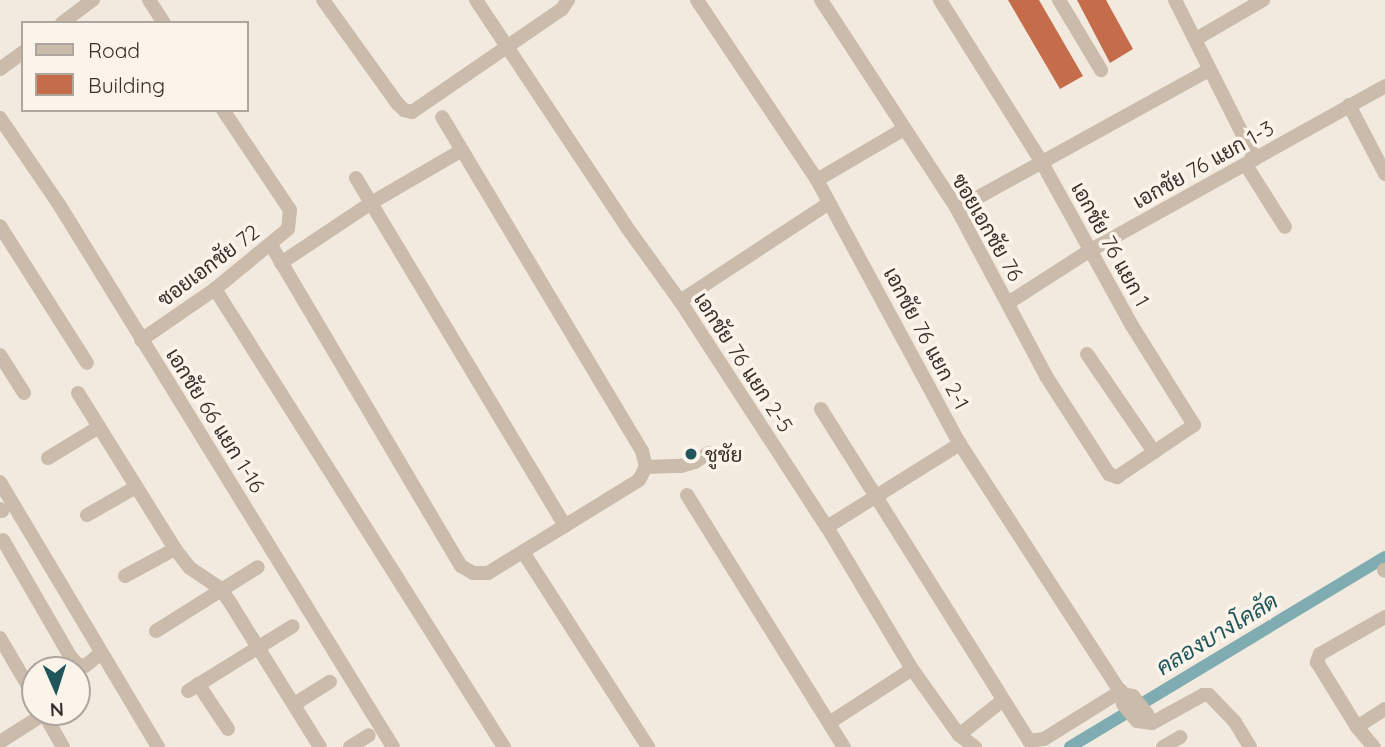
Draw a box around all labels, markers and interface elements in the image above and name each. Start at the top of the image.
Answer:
legend [21,21,248,112]
text: Road [88,37,140,63]
text: Building [88,72,165,98]
street label: เอกชัย 76 แยก 1-3 [1128,115,1278,213]
street label: ซอยเอกชัย 76 [947,169,1029,285]
street label: เอกชัย 76 แยก 1 [1066,177,1156,311]
street label: ซอยเอกชัย 72 [152,219,264,311]
street label: เอกชัย 76 แยก 2-1 [879,263,975,413]
street label: เอกชัย 76 แยก 2-5 [689,287,799,437]
street label: เอกชัย 66 แยก 1-16 [161,343,271,497]
place label: ชูชัย [705,441,742,467]
marker: ชูชัย [683,446,699,462]
water label: คลองบางโคลัด [1151,587,1283,681]
north arrow [21,656,91,726]
text: N [49,698,65,722]

